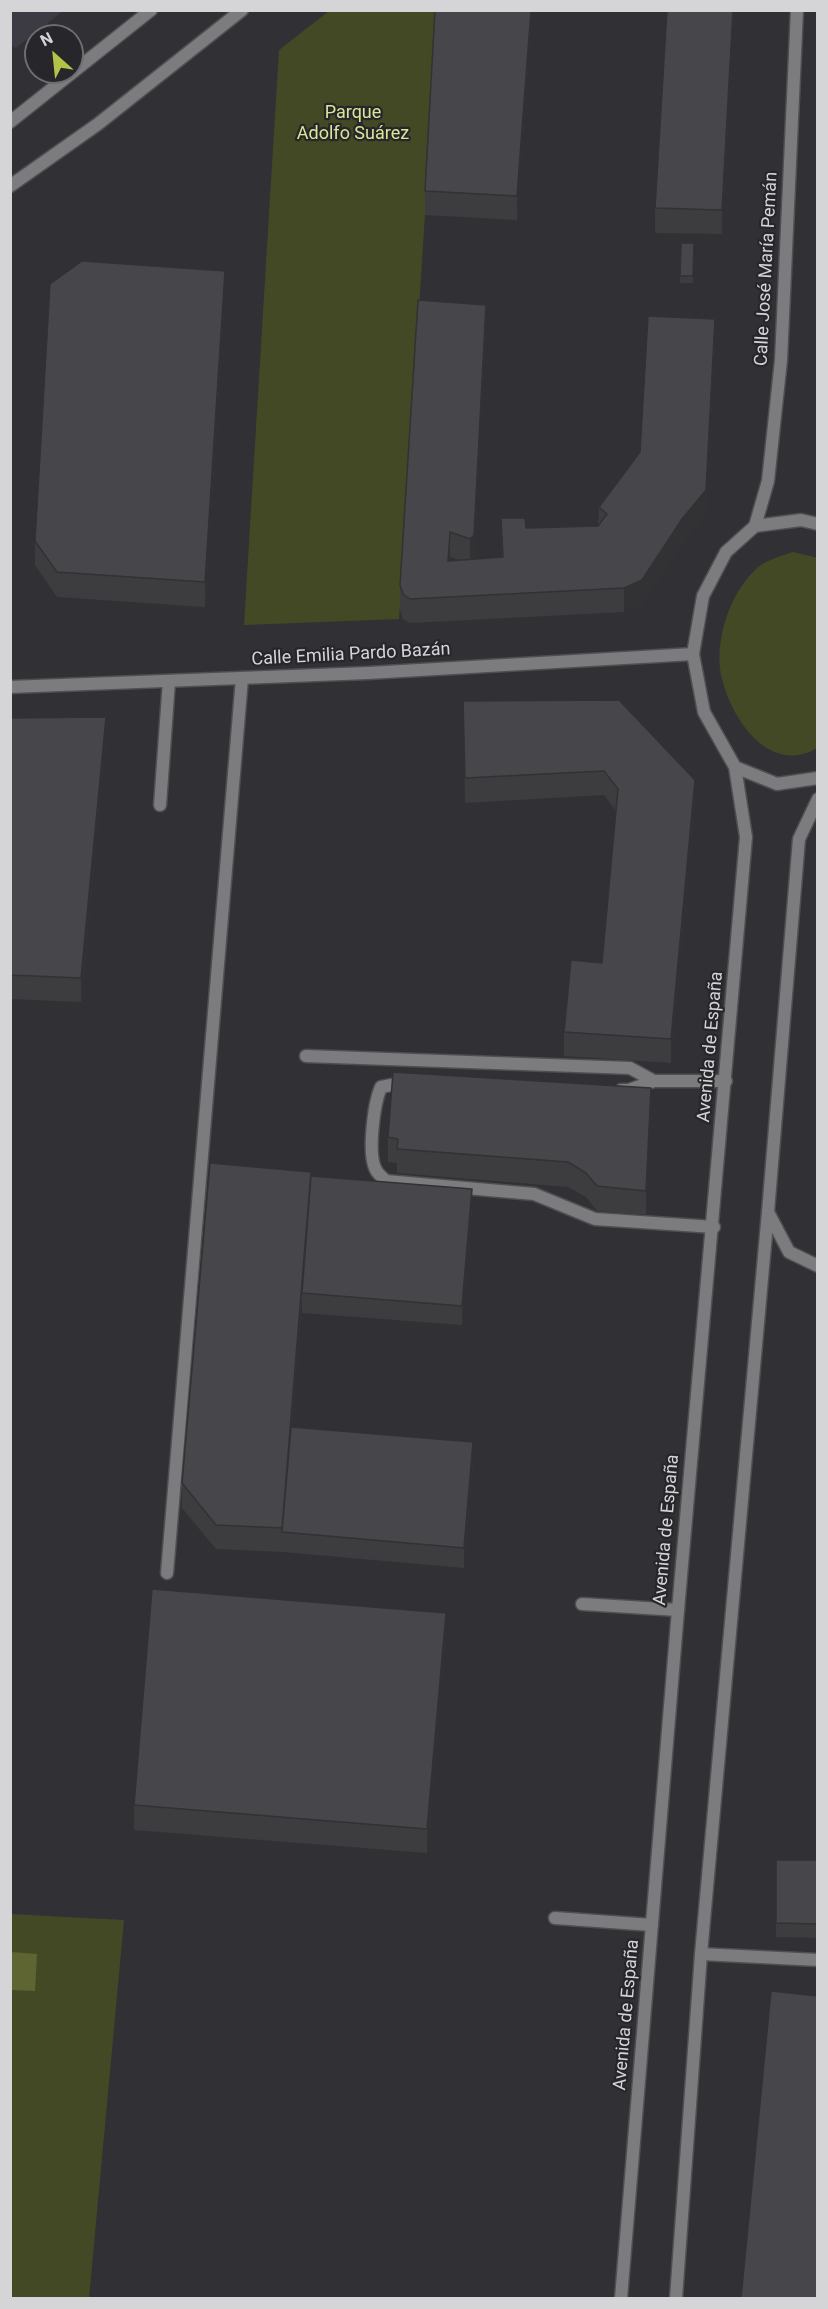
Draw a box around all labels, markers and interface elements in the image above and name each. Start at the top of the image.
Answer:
north arrow [24,24,84,84]
text: N [37,28,56,50]
park label: Parque Adolfo Suárez [297,102,409,144]
street label: Calle José María Pemán [751,171,783,367]
street label: Calle Emilia Pardo Bazán [251,639,451,671]
street label: Avenida de España [694,971,728,1123]
street label: Avenida de España [650,1454,684,1606]
street label: Avenida de España [610,1939,644,2091]

